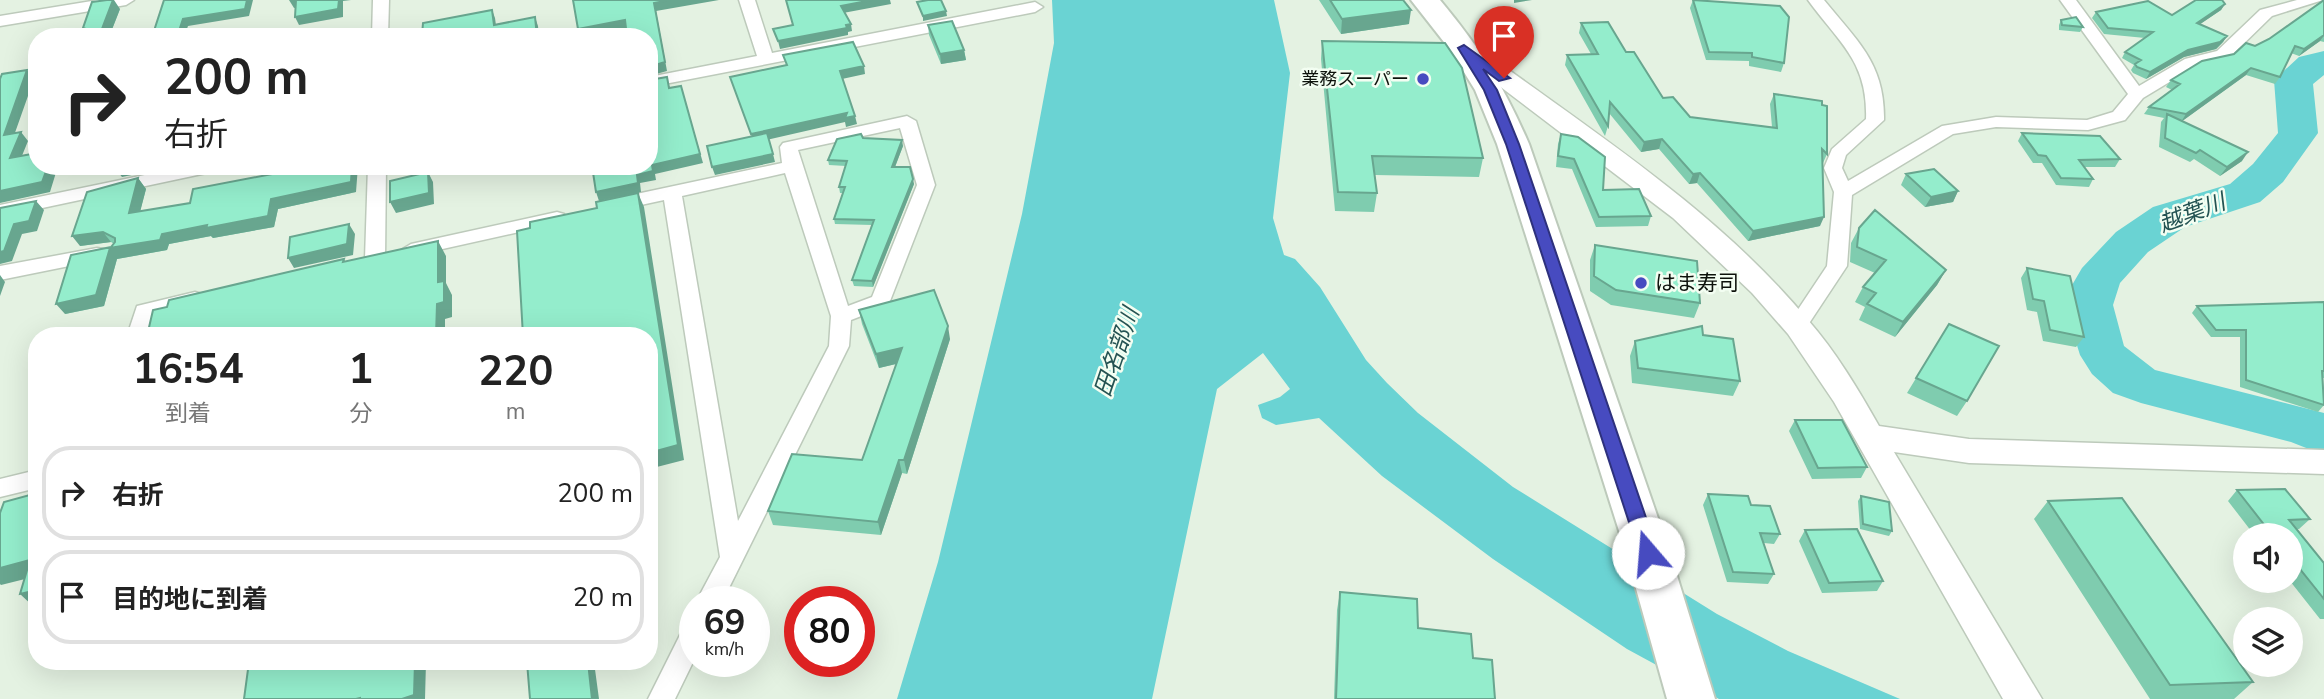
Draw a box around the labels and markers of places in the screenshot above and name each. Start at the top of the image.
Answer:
pin [1474,6,1534,78]
place label: 業務スーパー [1301,67,1409,91]
marker: 業務スーパー [1415,71,1431,87]
place label: はま寿司 [1655,269,1739,297]
marker: はま寿司 [1633,275,1649,291]

